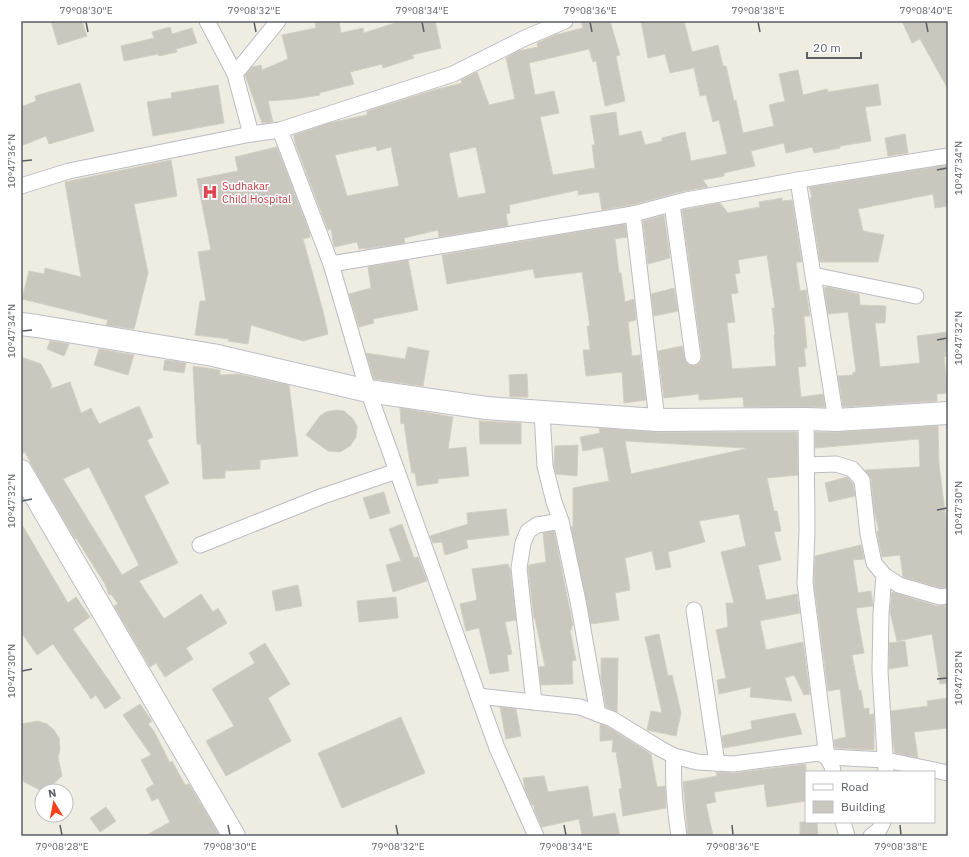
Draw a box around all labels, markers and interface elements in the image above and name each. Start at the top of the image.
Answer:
text: 79°08'30"E [59,4,113,17]
text: 79°08'32"E [227,4,281,17]
text: 79°08'34"E [395,4,449,17]
text: 79°08'36"E [563,4,617,17]
text: 79°08'38"E [731,4,785,17]
text: 79°08'40"E [899,4,953,17]
scale bar [807,34,861,60]
text: 20 m [813,40,841,55]
text: 10°47'36"N [5,134,18,188]
text: 10°47'34"N [952,141,965,195]
place label: Sudhakar Child Hospital [222,179,291,206]
hospital icon: Sudhakar Child Hospital [201,183,219,201]
text: 10°47'34"N [5,304,18,358]
text: 10°47'32"N [952,311,965,365]
text: 10°47'32"N [5,474,18,528]
text: 10°47'30"N [952,481,965,535]
text: 10°47'30"N [5,644,18,698]
text: 10°47'28"N [952,651,965,705]
legend [805,771,935,823]
text: Road [841,779,869,794]
north arrow [34,783,74,823]
text: N [47,786,57,801]
text: Building [841,799,886,814]
text: 79°08'28"E [35,840,89,853]
text: 79°08'30"E [203,840,257,853]
text: 79°08'32"E [371,840,425,853]
text: 79°08'34"E [539,840,593,853]
text: 79°08'36"E [706,840,760,853]
text: 79°08'38"E [874,840,928,853]

